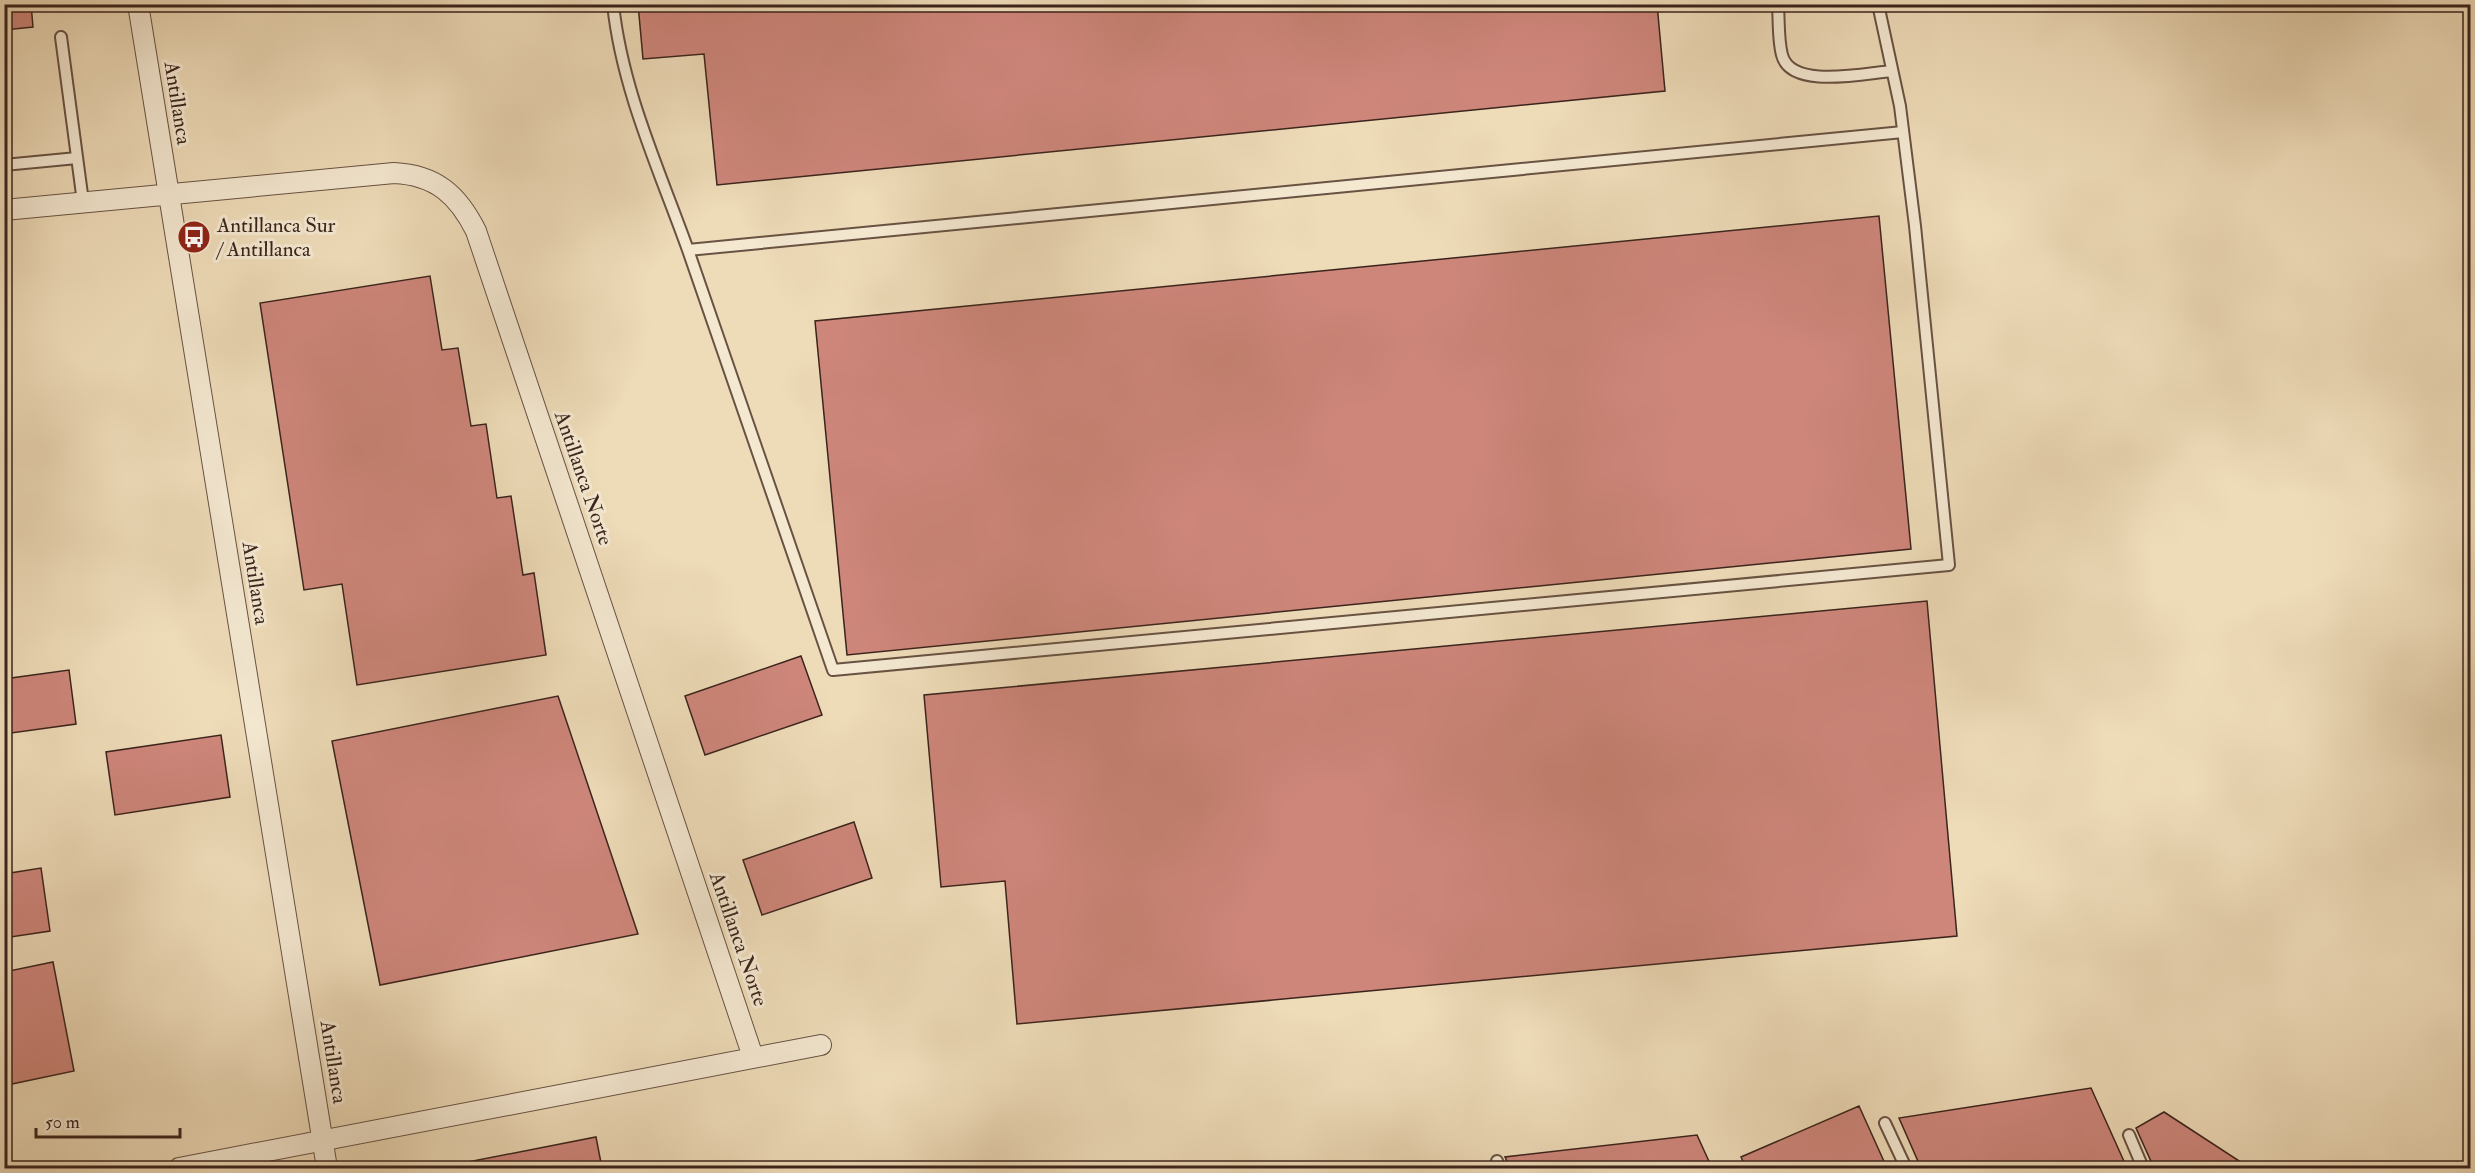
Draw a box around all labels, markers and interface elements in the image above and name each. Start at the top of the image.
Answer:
street label: Antillanca [157,59,197,147]
place label: Antillanca Sur / Antillanca [215,212,336,263]
bus stop icon: Antillanca Sur / Antillanca [176,219,212,255]
street label: Antillanca Norte [548,407,619,549]
street label: Antillanca [235,539,275,627]
street label: Antillanca Norte [703,868,774,1010]
street label: Antillanca [313,1018,353,1106]
scale bar [36,1101,180,1139]
text: 50 m [45,1111,80,1134]

